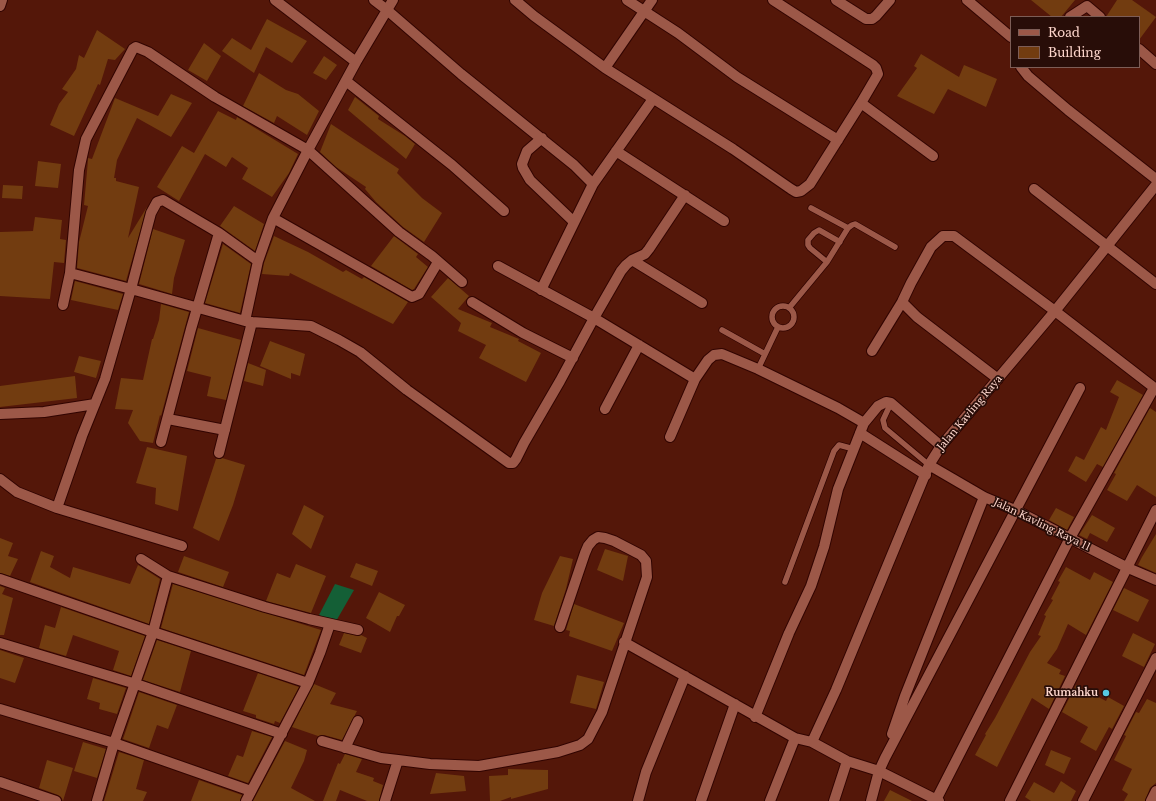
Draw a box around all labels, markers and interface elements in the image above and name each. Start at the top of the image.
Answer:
legend [1010,16,1140,68]
text: Road [1048,25,1080,40]
text: Building [1048,45,1101,60]
street label: Jalan Kavling Raya [935,373,1005,453]
street label: Jalan Kavling Raya 11 [992,496,1092,554]
place label: Rumahku [1045,687,1098,699]
marker: Rumahku [1101,688,1111,698]

